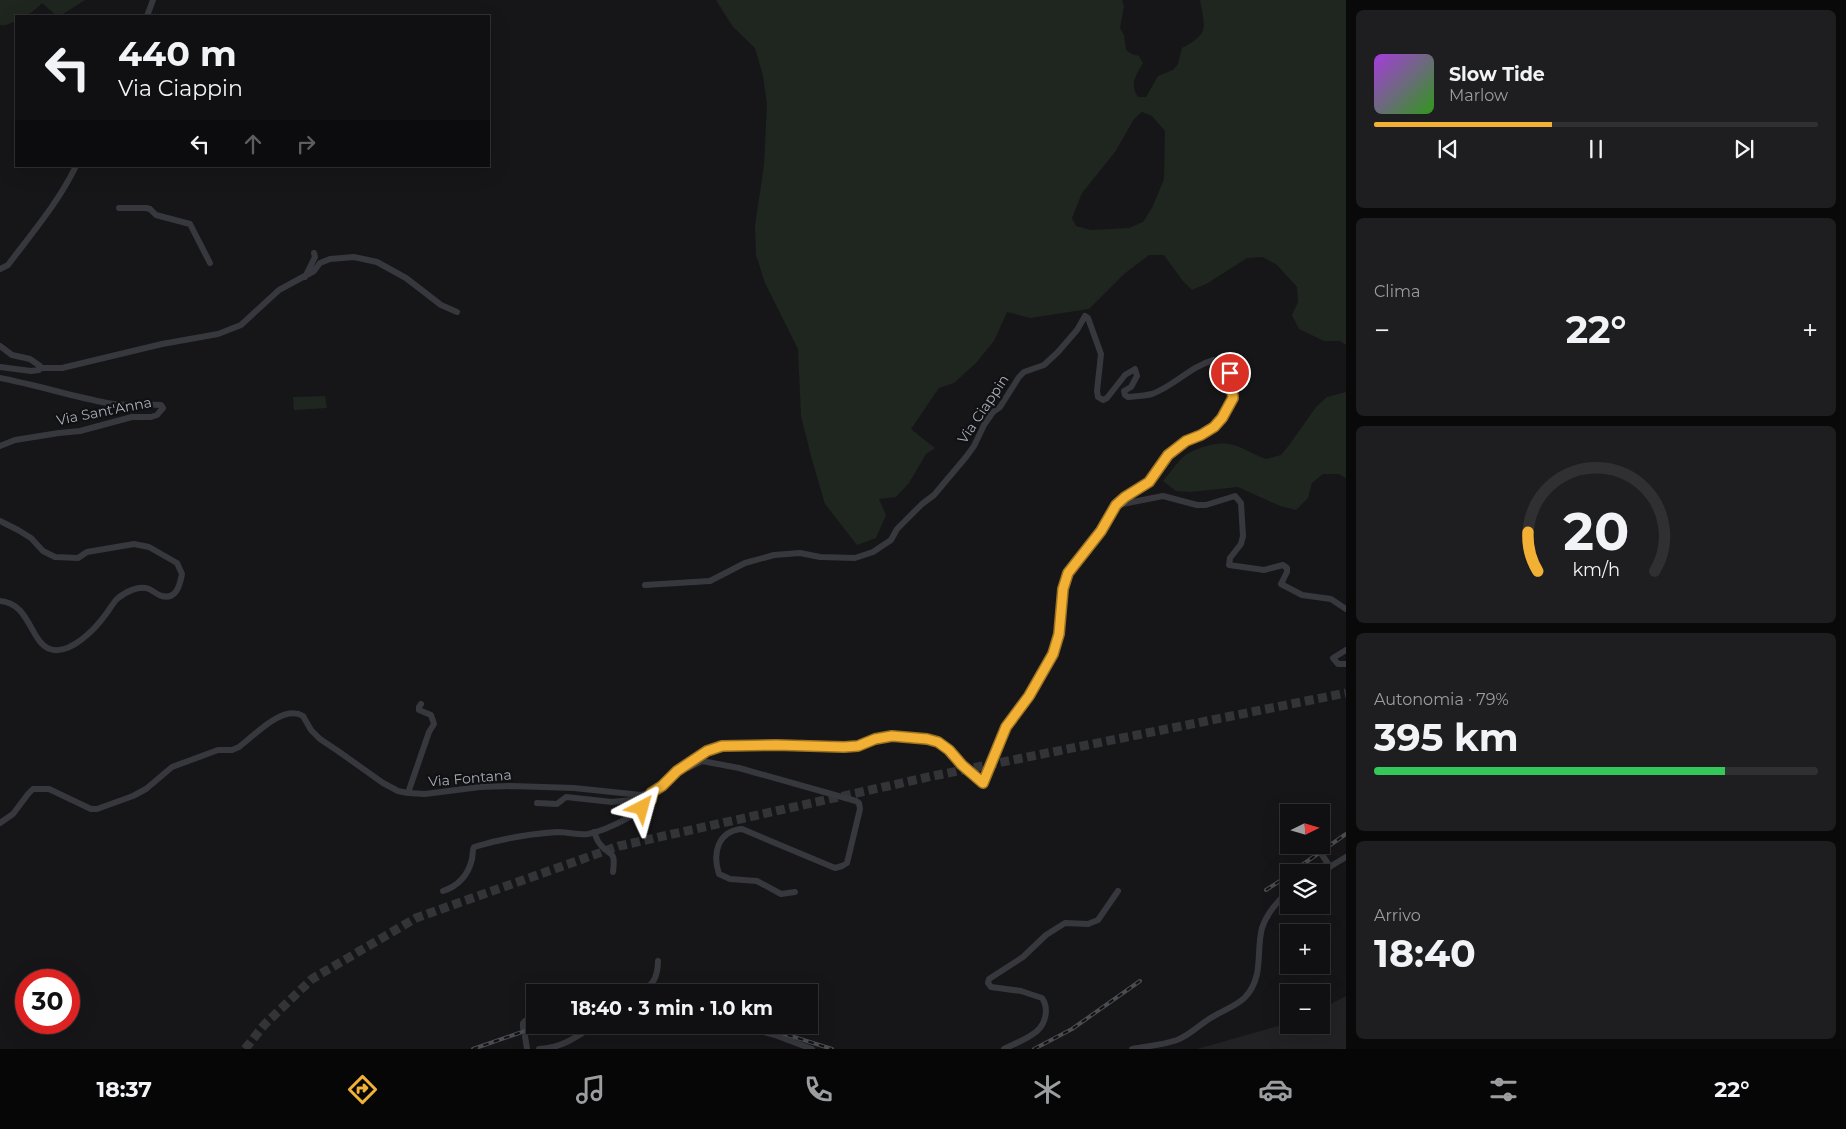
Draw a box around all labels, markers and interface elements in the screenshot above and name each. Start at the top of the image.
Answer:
text: 440 m [118,32,237,75]
icon: left [35,35,100,100]
text: Slow Tide [1449,63,1545,86]
text: Via Ciappin [118,75,243,102]
text: Marlow [1449,86,1508,105]
icon: left [186,130,214,158]
icon: ahead [239,130,267,158]
icon: right [292,130,320,158]
icon: previous [1434,135,1462,163]
icon: pause [1582,135,1610,163]
icon: next [1730,135,1758,163]
text: Clima [1374,282,1420,301]
text: 22° [1566,306,1626,353]
text: − [1374,313,1390,347]
text: + [1802,313,1818,347]
pin [1209,352,1251,394]
icon: arrive [1216,359,1244,387]
street label: Via Ciappin [953,371,1013,447]
street label: Via Sant'Anna [55,393,153,429]
text: 20 [1563,500,1629,563]
text: km/h [1572,559,1620,580]
text: Autonomia · 79% [1374,690,1509,709]
text: 395 km [1374,714,1519,761]
street label: Via Fontana [428,765,512,791]
position arrow [615,781,667,833]
north arrow [1280,804,1330,854]
map controls [1280,804,1330,1034]
button: layers [1280,864,1330,914]
text: Arrivo [1374,906,1421,925]
button: + [1280,924,1330,974]
text: 18:40 [1374,930,1476,977]
speed limit sign: 30 [15,969,80,1034]
button: − [1280,984,1330,1034]
text: 18:40 · 3 min · 1.0 km [571,997,773,1020]
icon: directions [345,1072,380,1107]
icon: music [573,1072,608,1107]
icon: phone [801,1072,836,1107]
icon: climate [1030,1072,1065,1107]
icon: car [1258,1072,1293,1107]
icon: filters [1486,1072,1521,1107]
text: 18:37 [97,1076,152,1103]
text: 22° [1714,1076,1749,1103]

